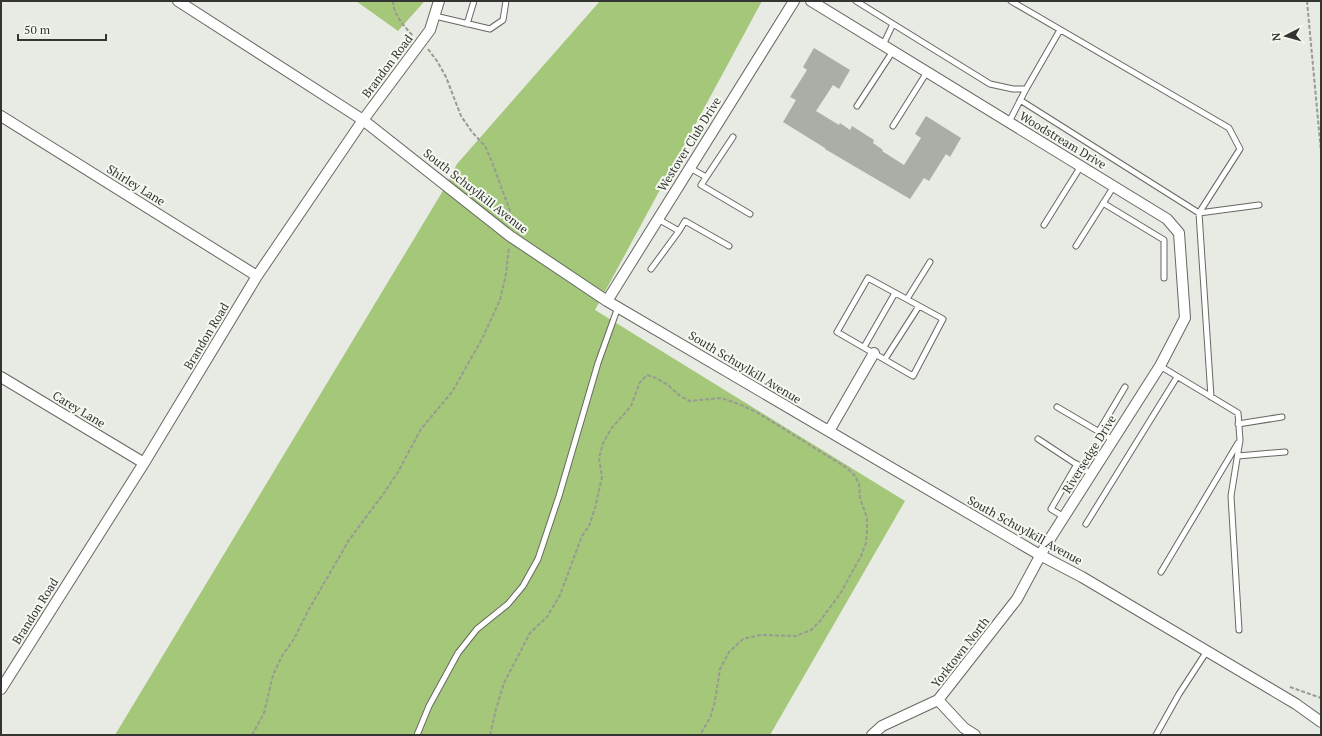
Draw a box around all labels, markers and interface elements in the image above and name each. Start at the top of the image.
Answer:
scale bar [18,16,106,42]
north arrow [1266,16,1306,56]
text: 50 m [24,22,51,37]
street label: Brandon Road [358,31,416,101]
text: N [1269,32,1283,42]
street label: Westover Club Drive [654,94,724,194]
street label: Woodstream Drive [1017,108,1109,172]
street label: South Schuylkill Avenue [421,145,531,237]
street label: Shirley Lane [104,161,168,209]
street label: Brandon Road [180,300,232,372]
street label: South Schuylkill Avenue [686,327,804,407]
street label: Carey Lane [50,387,108,431]
street label: Riversedge Drive [1059,412,1119,496]
street label: South Schuylkill Avenue [965,492,1085,568]
street label: Brandon Road [9,575,61,647]
street label: Yorktown North [928,614,992,690]

